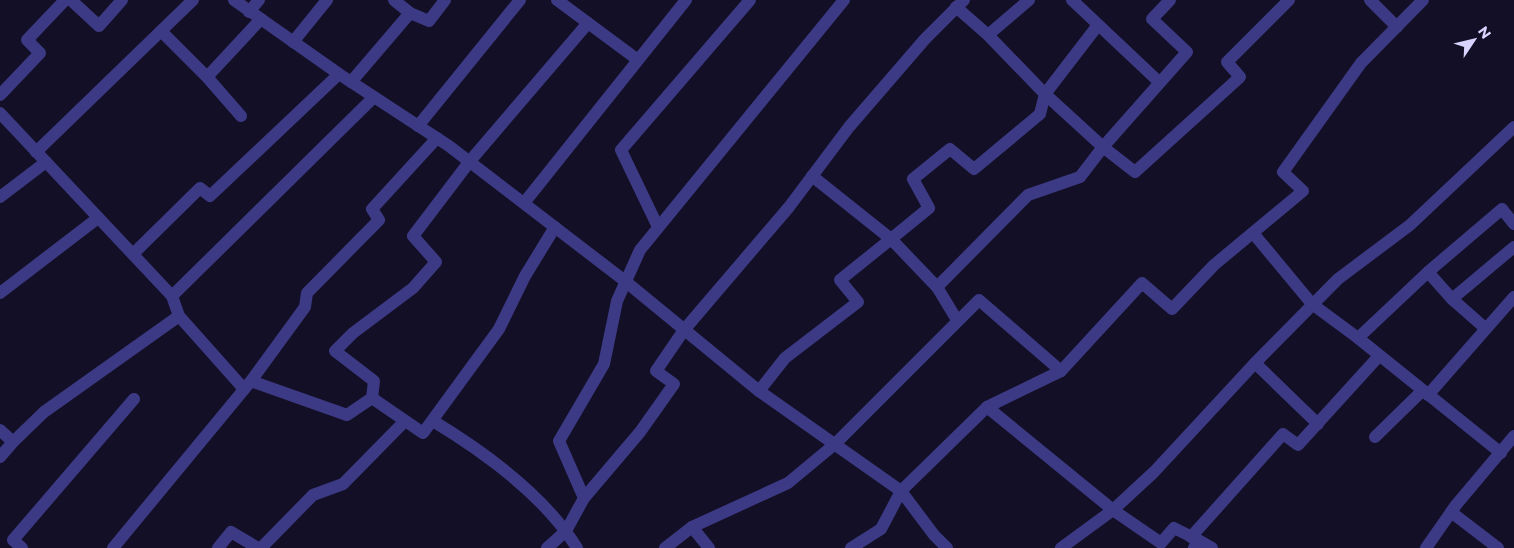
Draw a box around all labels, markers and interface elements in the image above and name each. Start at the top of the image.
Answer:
north arrow [1449,15,1499,65]
text: N [1474,23,1495,42]

